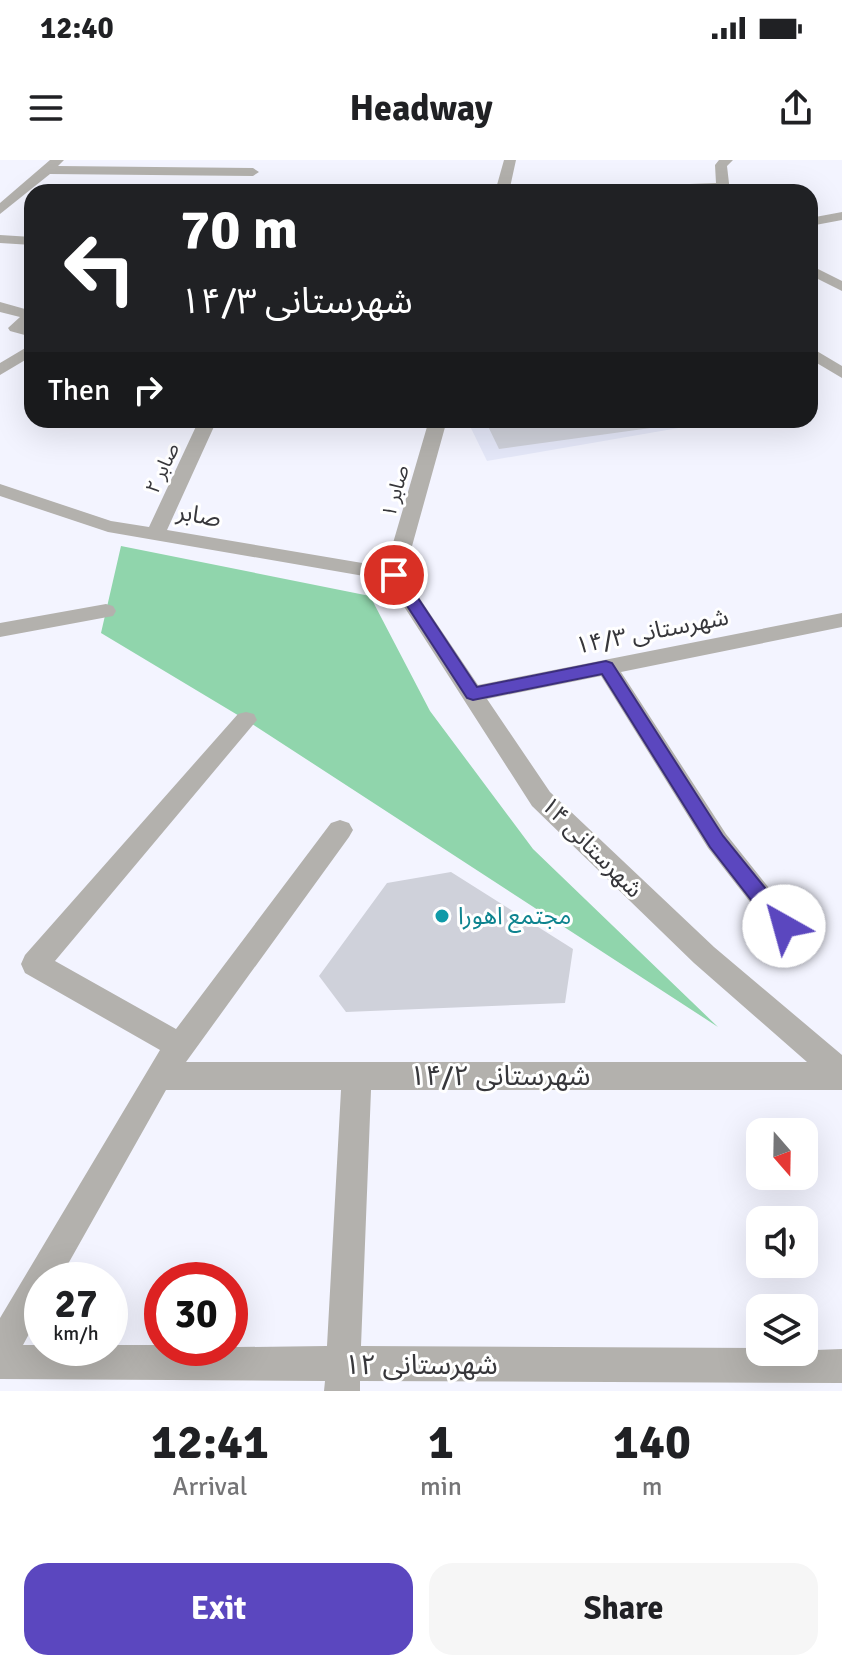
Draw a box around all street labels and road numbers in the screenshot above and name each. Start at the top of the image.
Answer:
street label: صابر ۲ [140,439,185,498]
street label: صابر ۱ [376,462,415,520]
street label: صابر [173,496,224,534]
street label: شهرستانی ۱۴/۳ [573,601,731,661]
street label: شهرستانی ۱۴ [535,790,649,904]
street label: شهرستانی ۱۴/۲ [409,1059,591,1093]
street label: شهرستانی ۱۲ [344,1348,498,1382]

